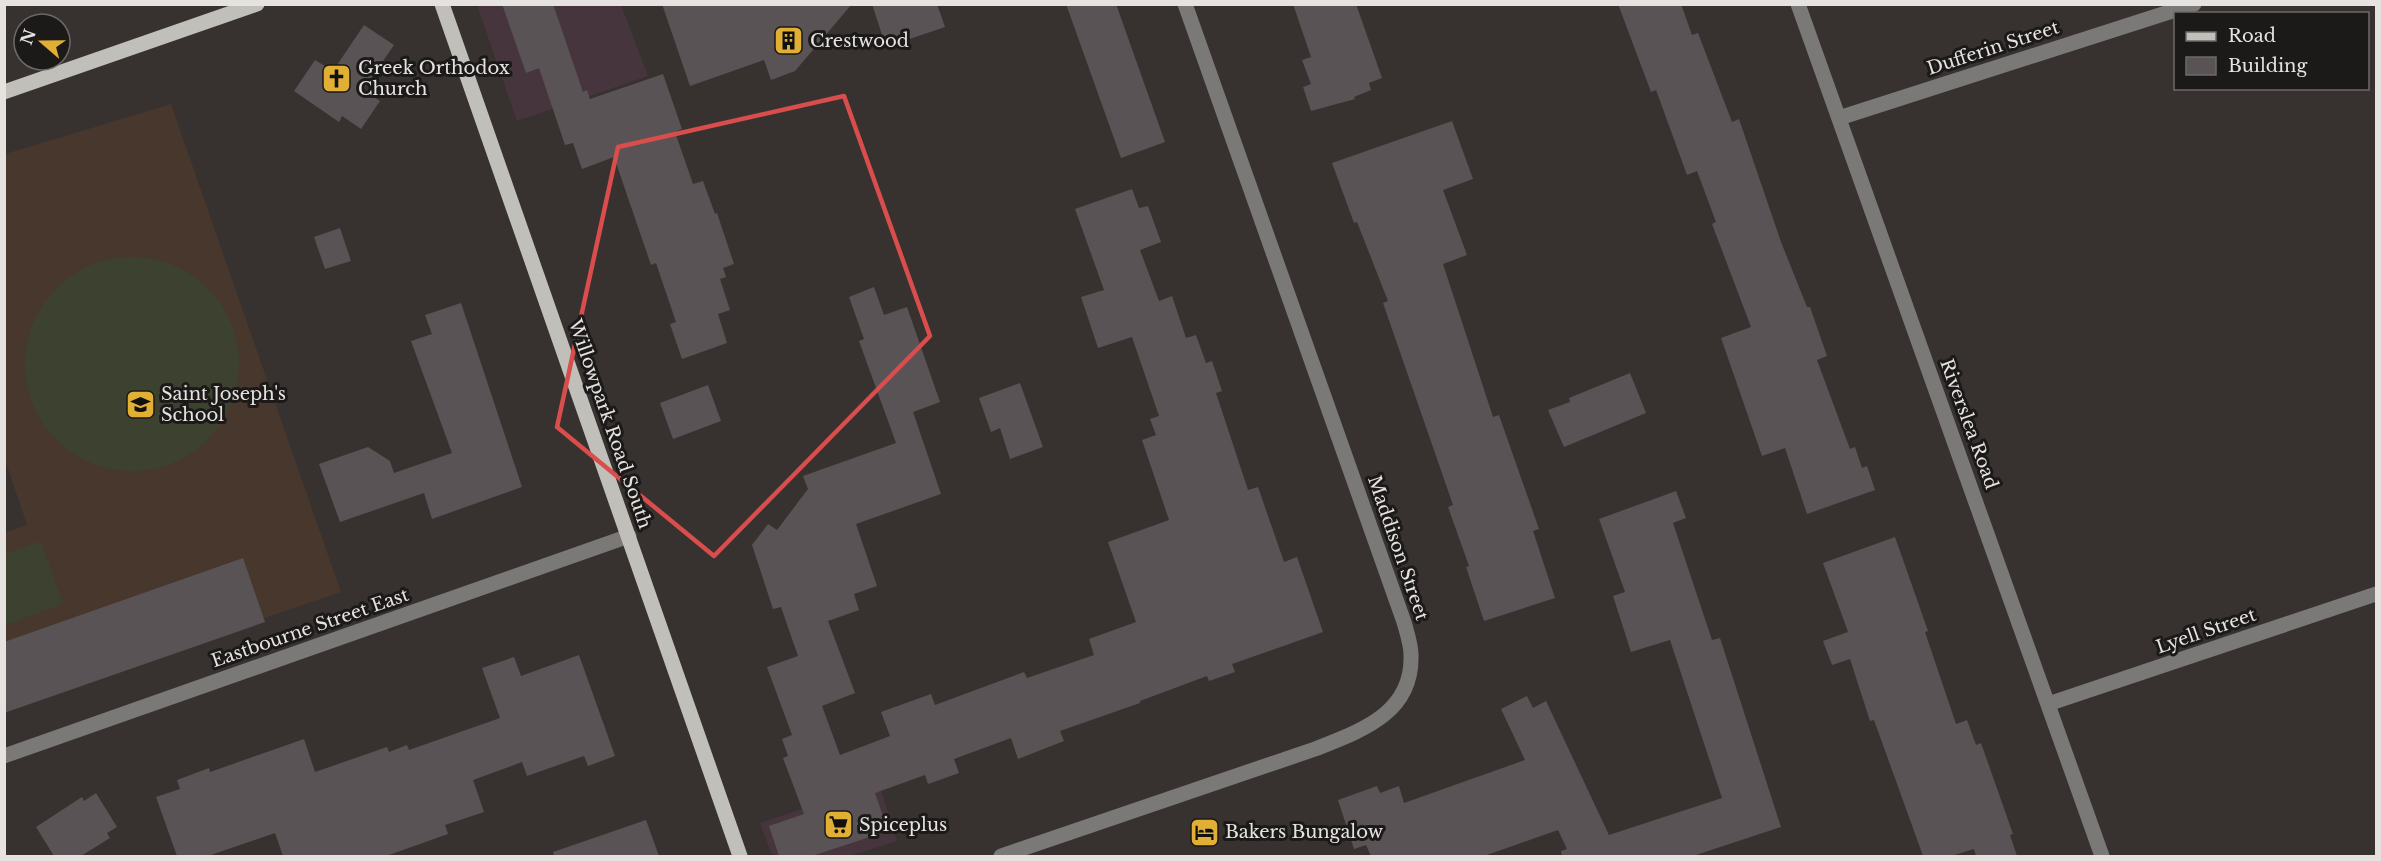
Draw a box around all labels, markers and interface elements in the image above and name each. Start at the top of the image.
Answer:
north arrow [12,12,72,72]
legend [2174,12,2369,90]
street label: Dufferin Street [1924,16,2062,80]
building icon: Crestwood [773,25,805,57]
text: Road [2228,25,2276,47]
text: N [16,26,40,47]
place label: Crestwood [810,30,909,52]
text: Building [2228,55,2307,77]
place label: Greek Orthodox Church [358,57,510,100]
church icon: Greek Orthodox Church [321,62,353,94]
street label: Willowpark Road South [563,315,656,532]
street label: Riverslea Road [1935,356,2003,492]
place label: Saint Joseph's School [161,383,286,426]
school or university icon: Saint Joseph's School [124,388,156,420]
street label: Maddison Street [1363,473,1433,623]
street label: Eastbourne Street East [208,584,412,672]
street label: Lyell Street [2153,604,2259,658]
supermarket icon: Spiceplus [822,809,854,841]
place label: Spiceplus [859,814,947,836]
hotel icon: Bakers Bungalow [1188,816,1220,848]
place label: Bakers Bungalow [1225,821,1384,843]

